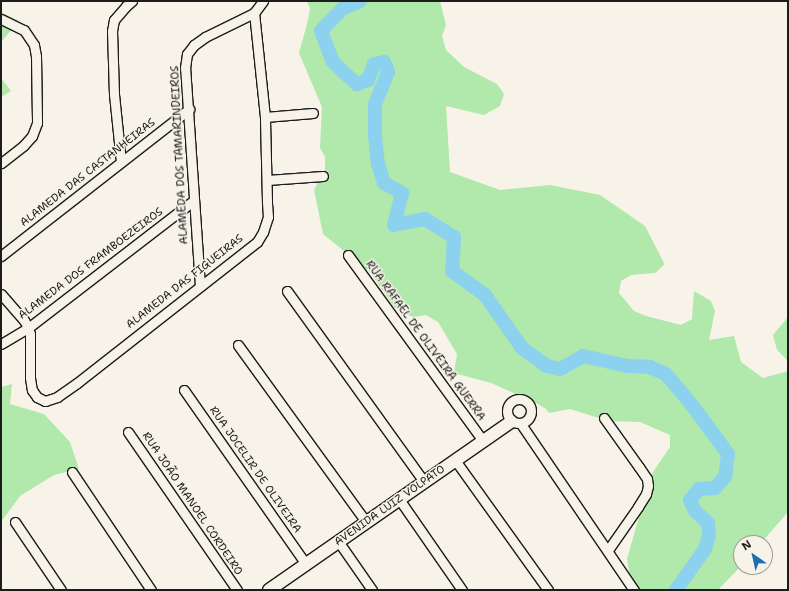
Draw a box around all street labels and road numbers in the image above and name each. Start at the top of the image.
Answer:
street label: ALAMEDA DOS TAMARINDEIROS [169,65,191,245]
street label: ALAMEDA DAS CASTANHEIRAS [18,116,158,230]
street label: ALAMEDA DOS FRAMBOEZEIROS [16,205,166,323]
street label: ALAMEDA DAS FIGUEIRAS [124,232,246,332]
street label: RUA RAFAEL DE OLIVEIRA GUERRA [362,258,488,424]
street label: RUA JOCELIR DE OLIVEIRA [206,404,304,536]
street label: RUA JOÃO MANOEL CORDEIRO [139,430,245,578]
street label: AVENIDA LUIZ VOLPATO [332,463,448,549]

